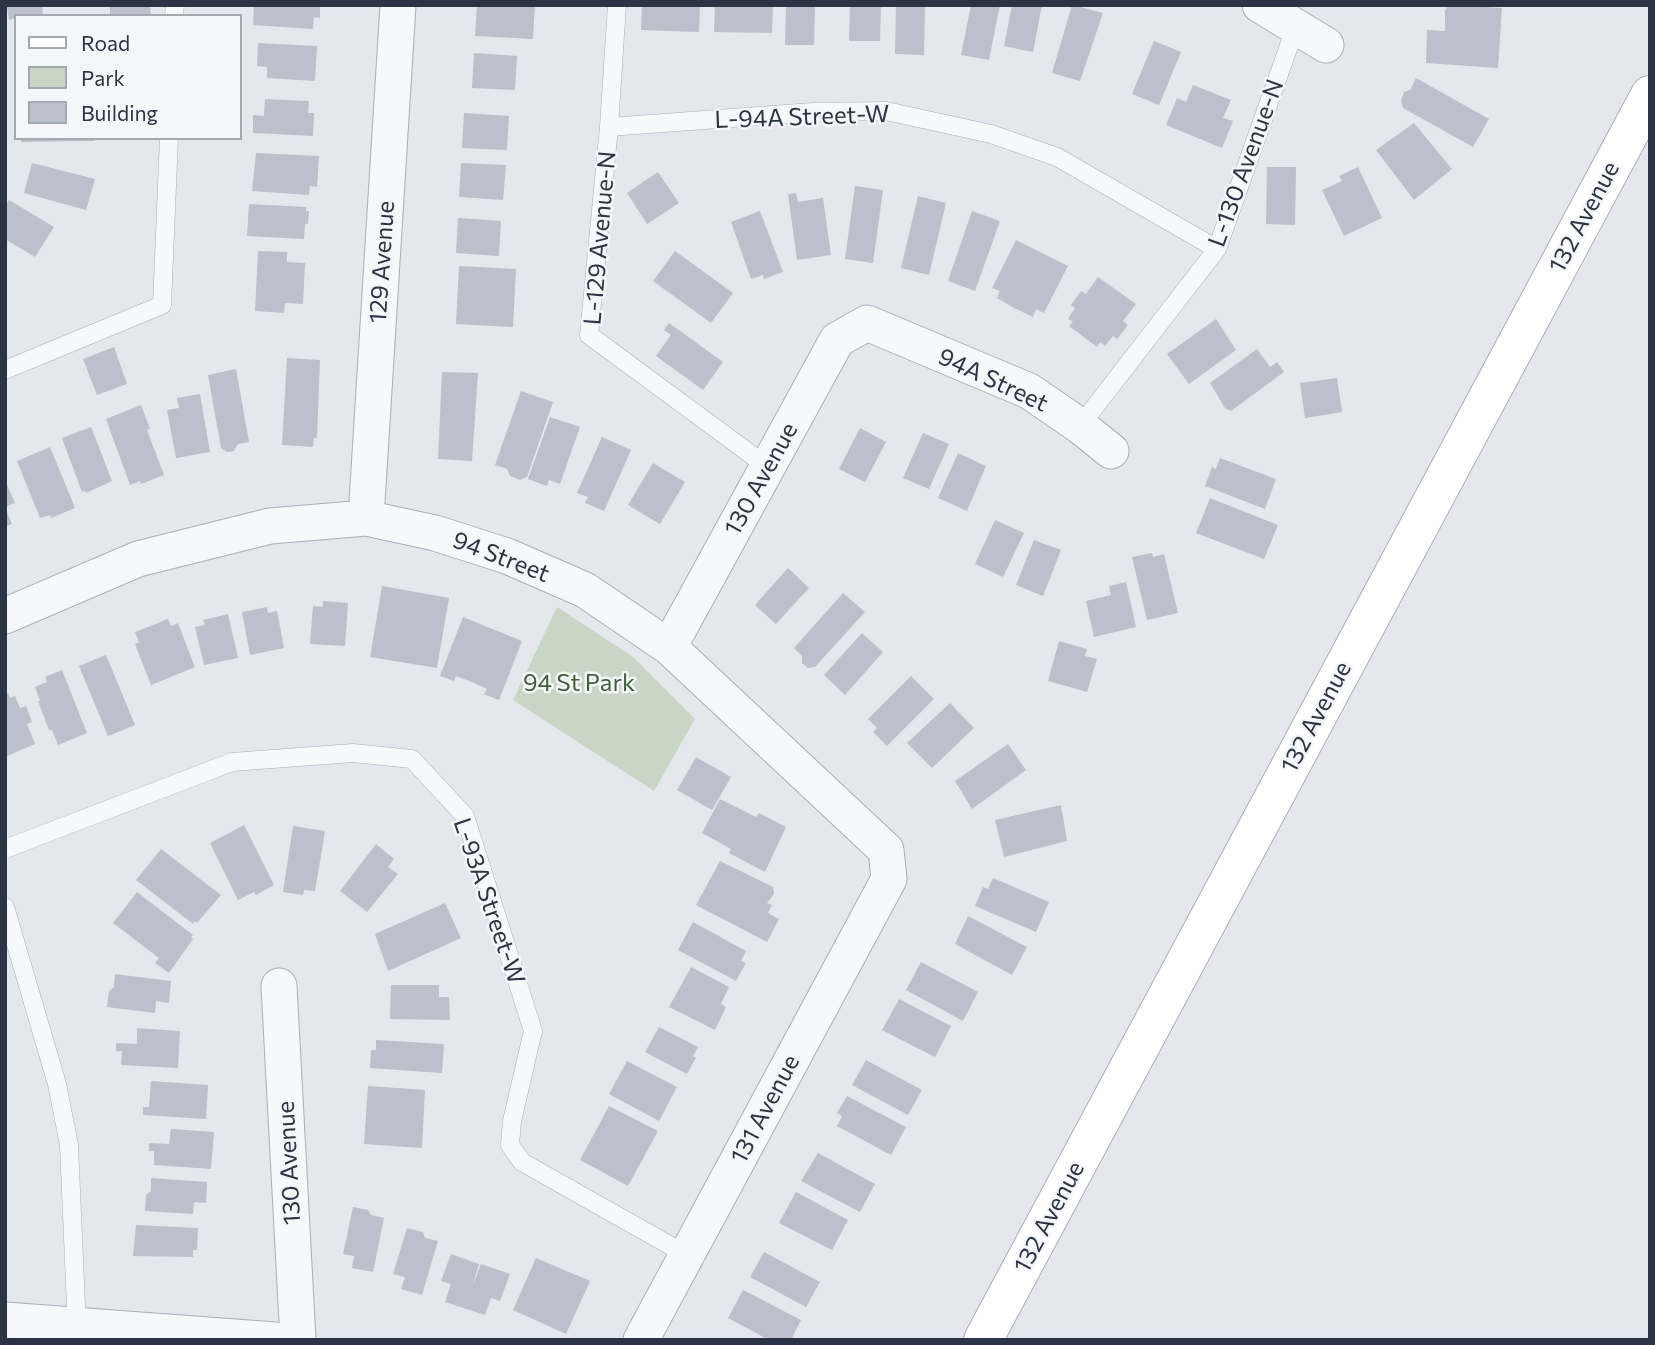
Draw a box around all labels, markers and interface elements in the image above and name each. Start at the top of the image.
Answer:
legend [14,14,242,140]
text: Road [81,30,130,55]
text: Park [81,65,125,90]
street label: L-130 Avenue-N [1202,75,1290,251]
text: Building [81,100,158,125]
street label: L-94A Street-W [714,100,890,134]
street label: L-129 Avenue-N [578,150,622,326]
street label: 132 Avenue [1543,156,1625,278]
street label: 129 Avenue [363,200,401,324]
street label: 94A Street [933,342,1053,418]
street label: 130 Avenue [718,418,804,540]
street label: 94 Street [449,525,553,589]
street label: 132 Avenue [1275,656,1357,778]
park label: 94 St Park [523,669,635,697]
street label: L-93A Street-W [447,814,531,988]
street label: 131 Avenue [724,1050,806,1168]
street label: 130 Avenue [271,1100,307,1226]
street label: 132 Avenue [1008,1156,1090,1278]

